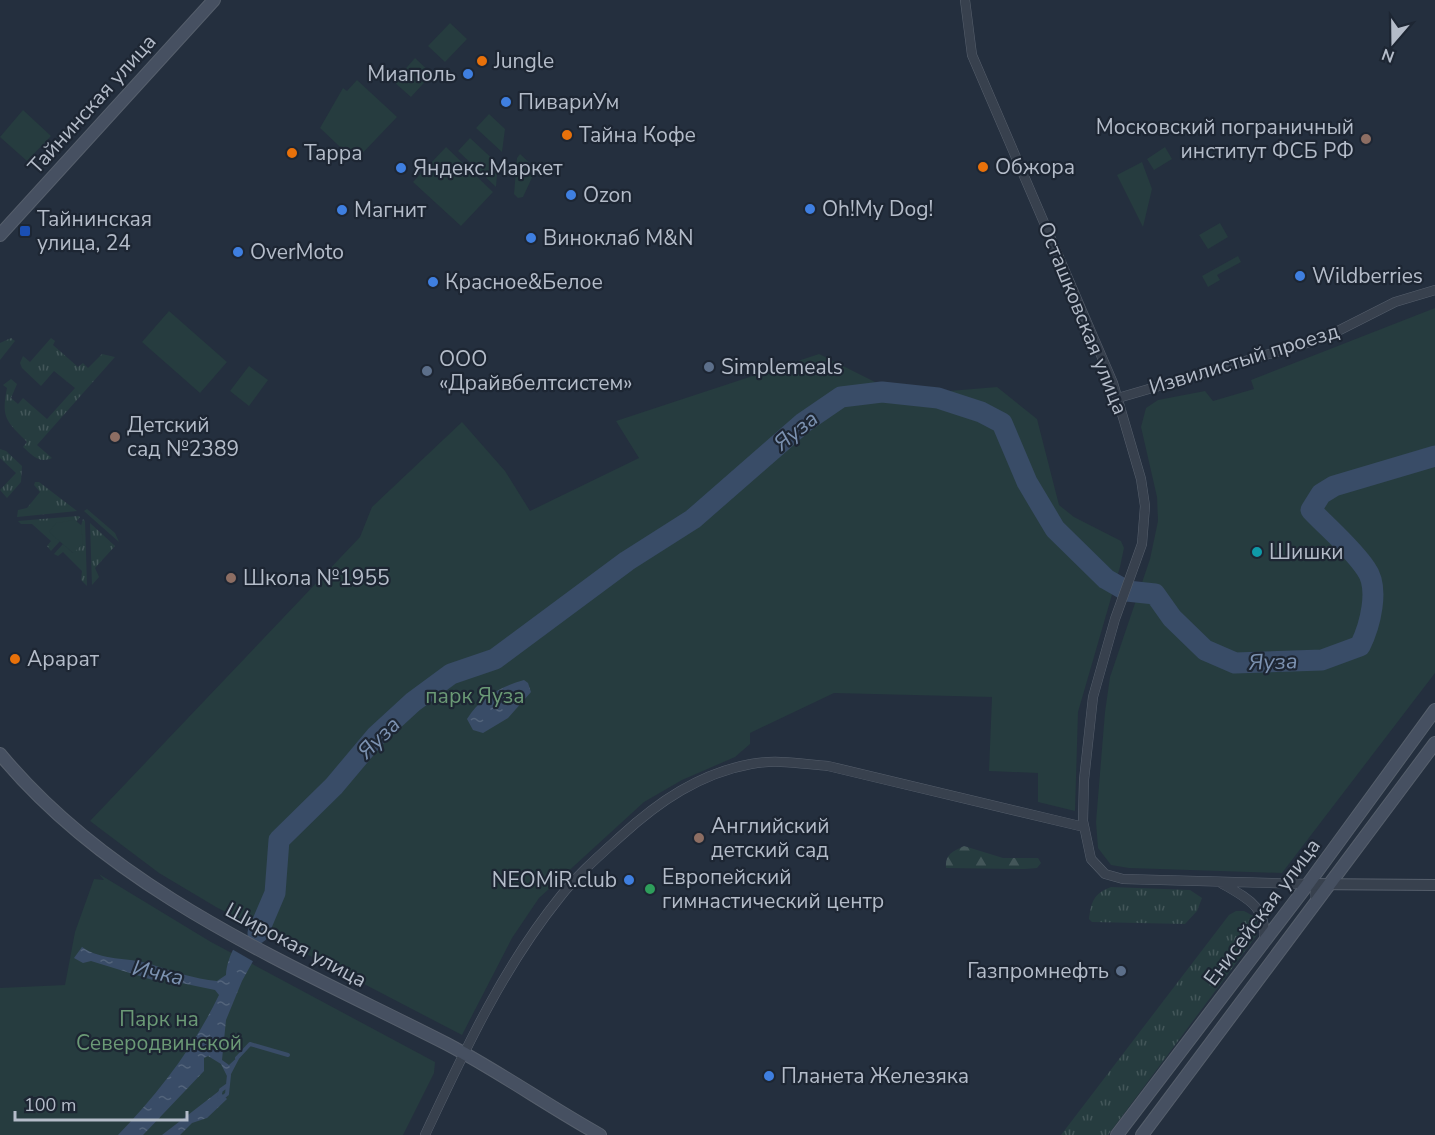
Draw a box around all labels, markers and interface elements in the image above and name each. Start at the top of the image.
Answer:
north arrow [1363,12,1423,72]
street label: Тайнинская улица [22,28,162,180]
text: N [1379,43,1398,68]
place label: Jungle [493,47,554,75]
marker: Jungle [475,54,489,68]
place label: Миаполь [367,60,456,88]
marker: Миаполь [461,67,475,81]
place label: ПивариУм [518,88,619,116]
marker: ПивариУм [499,95,513,109]
place label: Московский пограничный институт ФСБ РФ [1096,113,1354,165]
place label: Тайна Кофе [579,121,696,149]
marker: Тайна Кофе [560,128,574,142]
marker: Московский пограничный институт ФСБ РФ [1359,132,1373,146]
place label: Тарра [304,139,363,167]
marker: Тарра [285,146,299,160]
place label: Обжора [995,153,1075,181]
place label: Яндекс.Маркет [413,154,563,182]
marker: Обжора [976,160,990,174]
marker: Яндекс.Маркет [394,161,408,175]
place label: Ozon [583,181,632,209]
marker: Ozon [564,188,578,202]
place label: Oh!My Dog! [822,195,933,223]
place label: Магнит [354,196,427,224]
marker: Oh!My Dog! [803,202,817,216]
marker: Магнит [335,203,349,217]
place label: Тайнинская улица, 24 [37,205,152,257]
street label: Осташковская улица [1032,218,1134,418]
marker: Тайнинская улица, 24 [18,224,32,238]
place label: Виноклаб М&N [543,224,693,252]
marker: Виноклаб М&N [524,231,538,245]
place label: OverMoto [250,238,344,266]
marker: OverMoto [231,245,245,259]
place label: Wildberries [1312,262,1423,290]
place label: Красное&Белое [445,268,603,296]
marker: Wildberries [1293,269,1307,283]
marker: Красное&Белое [426,275,440,289]
street label: Извилистый проезд [1146,317,1342,401]
place label: ООО «Драйвбелтсистем» [439,345,633,397]
place label: Simplemeals [721,353,843,381]
marker: Simplemeals [702,360,716,374]
marker: ООО «Драйвбелтсистем» [420,364,434,378]
water label: Яуза [768,404,824,458]
place label: Детский сад №2389 [127,411,239,463]
marker: Детский сад №2389 [108,430,122,444]
place label: Шишки [1269,538,1343,566]
marker: Шишки [1250,545,1264,559]
place label: Школа №1955 [243,564,390,592]
marker: Школа №1955 [224,571,238,585]
place label: Арарат [27,645,100,673]
water label: Яуза [1248,646,1298,678]
marker: Арарат [8,652,22,666]
park label: парк Яуза [425,682,525,710]
water label: Яуза [351,710,407,766]
place label: Английский детский сад [711,812,829,864]
marker: Английский детский сад [692,831,706,845]
street label: Енисейская улица [1197,832,1327,992]
place label: Европейский гимнастический центр [662,863,884,915]
place label: NEOMiR.club [492,866,617,894]
marker: NEOMiR.club [622,873,636,887]
marker: Европейский гимнастический центр [643,882,657,896]
street label: Широкая улица [220,896,372,994]
water label: Ичка [130,953,186,993]
place label: Газпромнефть [967,957,1109,985]
marker: Газпромнефть [1114,964,1128,978]
park label: Парк на Северодвинской [76,1005,242,1057]
place label: Планета Железяка [781,1062,969,1090]
marker: Планета Железяка [762,1069,776,1083]
scale bar [15,1084,188,1122]
text: 100 m [24,1093,76,1117]

